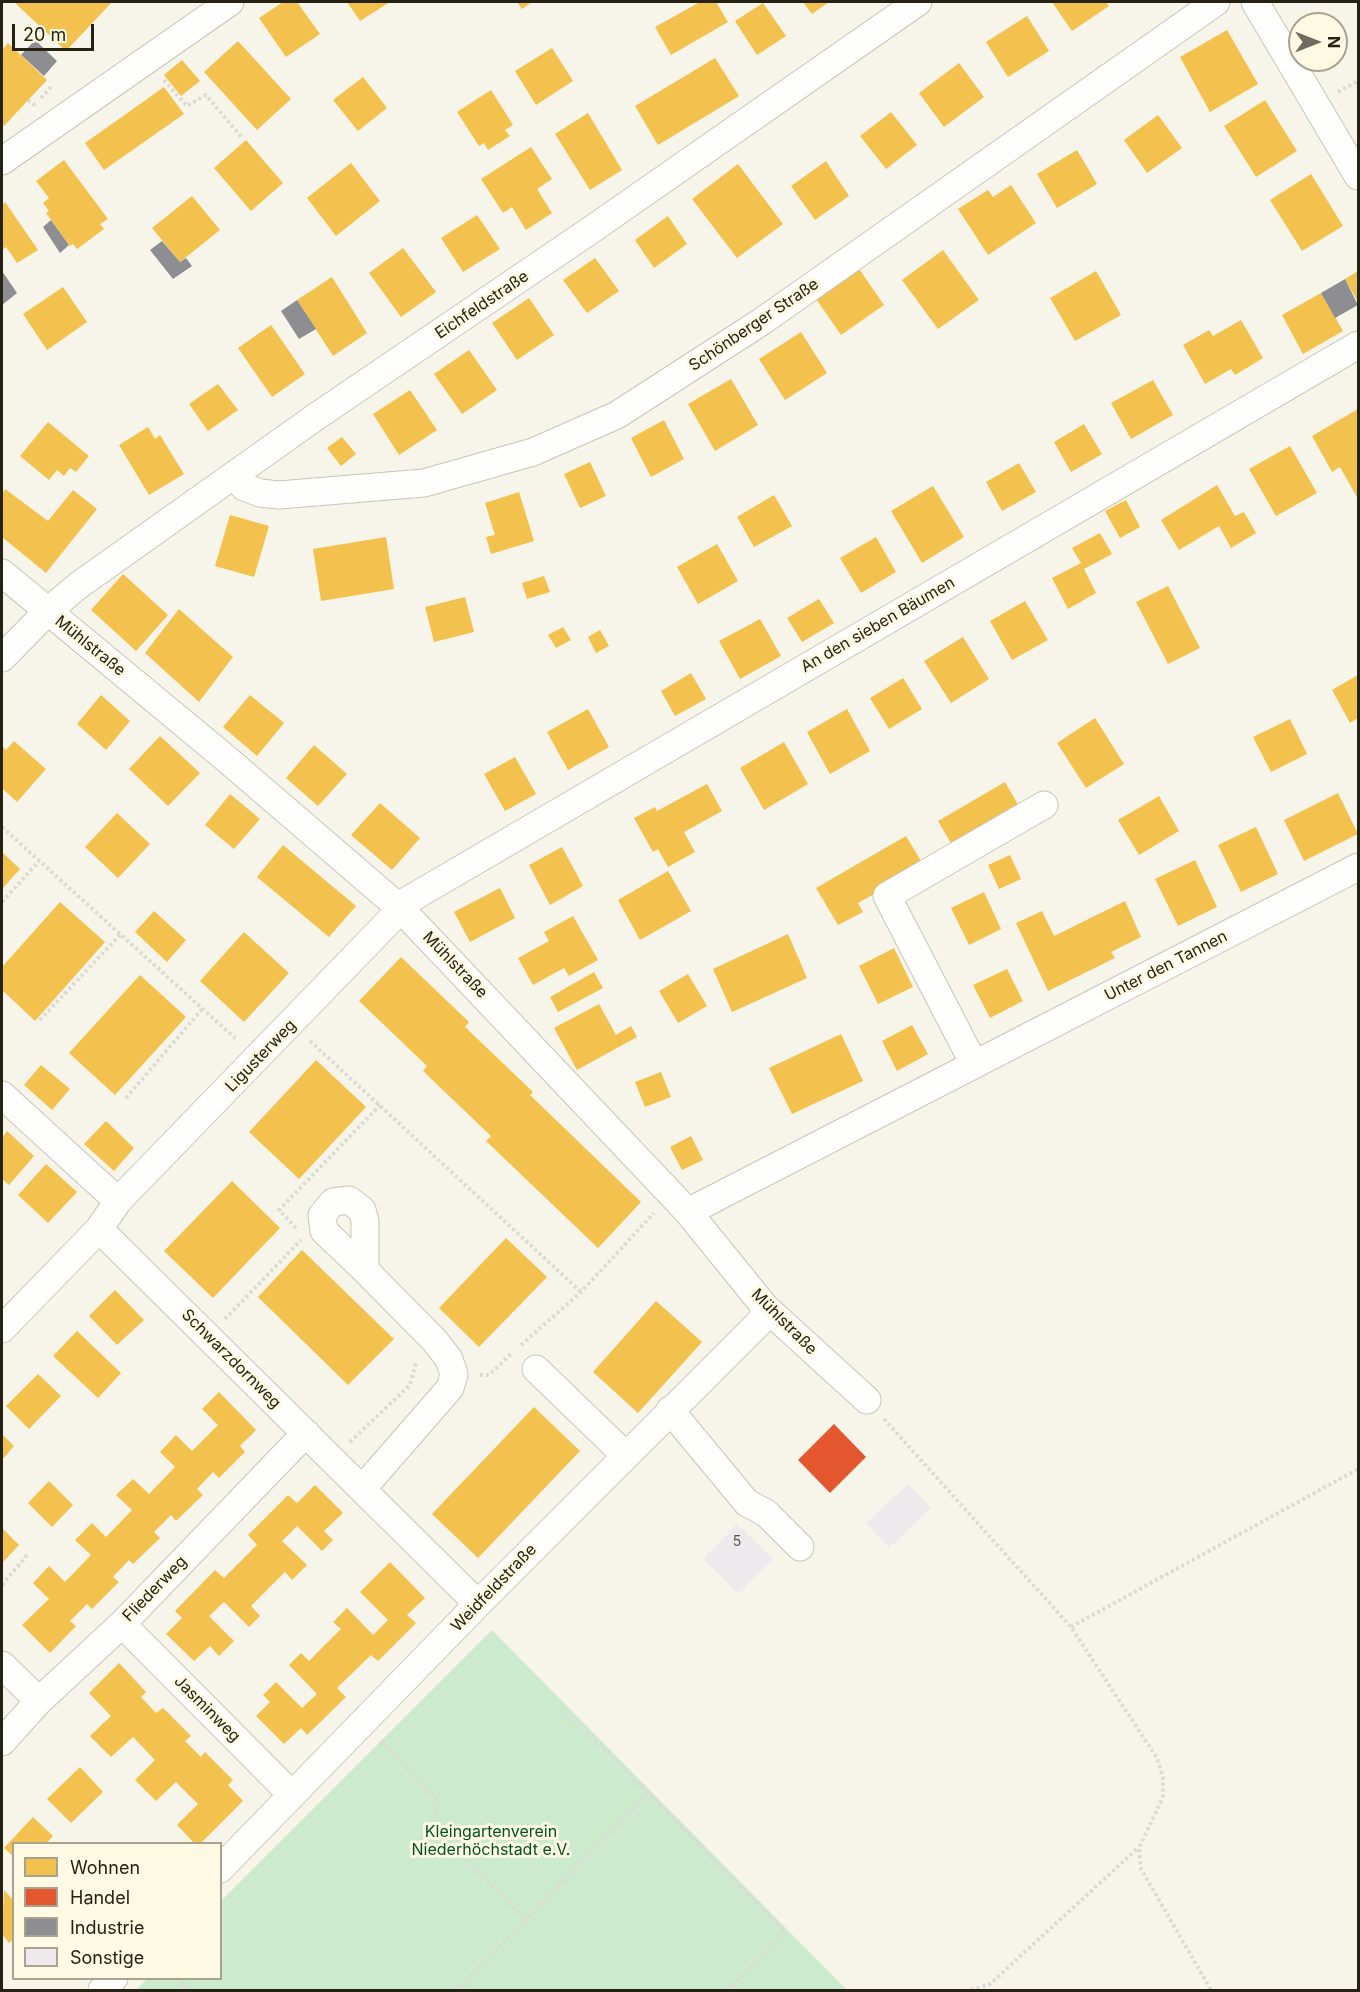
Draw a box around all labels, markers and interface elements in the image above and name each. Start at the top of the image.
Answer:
scale bar [15,12,98,50]
north arrow [1288,12,1348,72]
text: 20 m [23,24,66,45]
text: N [1324,36,1344,48]
street label: Eichfeldstraße [432,267,532,343]
street label: Schönberger Straße [686,274,822,376]
street label: An den sieben Bäumen [798,573,958,677]
street label: Mühlstraße [51,612,129,680]
street label: Unter den Tannen [1101,927,1231,1005]
street label: Mühlstraße [419,928,491,1002]
street label: Ligusterweg [222,1016,300,1096]
street label: Mühlstraße [747,1285,821,1359]
street label: Schwarzdornweg [177,1305,285,1413]
house number: 5 [733,1534,741,1550]
street label: Weidfeldstraße [447,1540,541,1636]
street label: Fliederweg [119,1552,191,1626]
street label: Jasminweg [170,1672,244,1746]
park label: Kleingartenverein Niederhöchstadt e.V. [412,1822,570,1860]
legend [12,1842,222,1980]
text: Wohnen [70,1857,140,1878]
text: Handel [70,1887,130,1908]
text: Industrie [70,1917,144,1938]
text: Sonstige [70,1947,144,1968]

